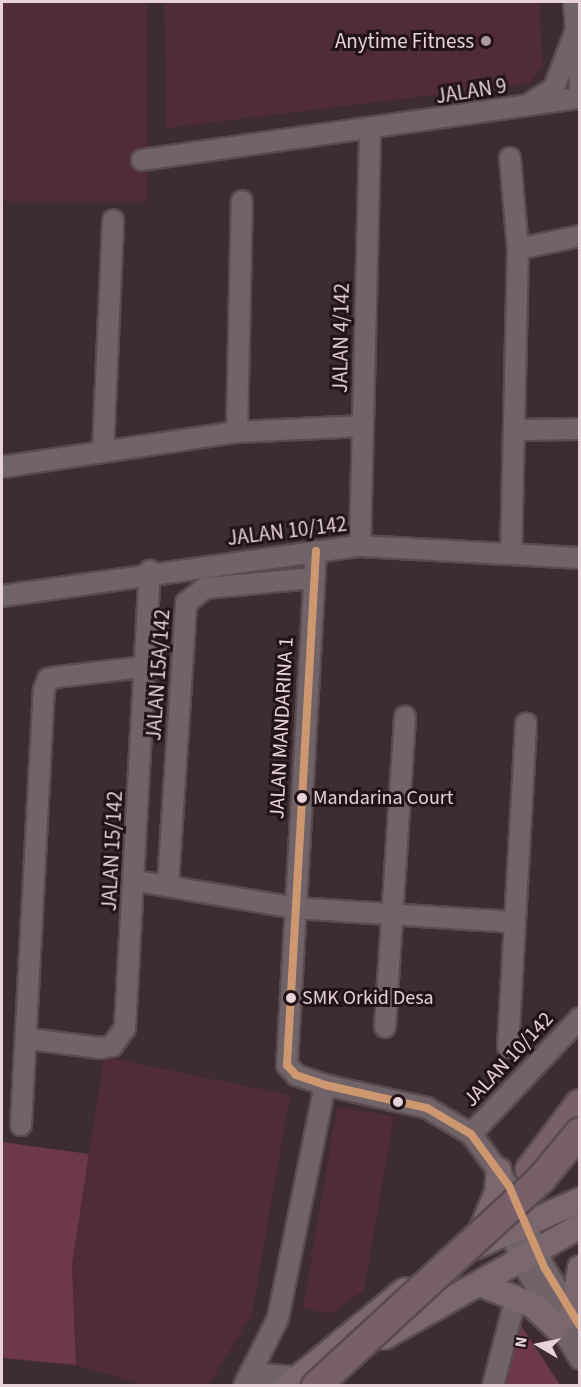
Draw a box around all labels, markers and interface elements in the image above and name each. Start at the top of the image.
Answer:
place label: Anytime Fitness [335,28,474,54]
marker: Anytime Fitness [479,34,493,48]
street label: JALAN 9 [434,73,508,109]
street label: JALAN 4/142 [327,283,355,393]
street label: JALAN 10/142 [226,511,348,551]
street label: JALAN 15A/142 [141,608,175,742]
street label: JALAN MANDARINA 1 [264,636,298,820]
place label: Mandarina Court [313,786,453,810]
street label: JALAN 15/142 [96,790,128,912]
marker: Mandarina Court [296,792,308,804]
place label: SMK Orkid Desa [302,986,434,1010]
marker: SMK Orkid Desa [285,992,297,1004]
street label: JALAN 10/142 [458,1006,558,1112]
unlabelled marker [392,1096,404,1108]
north arrow [509,1315,569,1375]
text: N [510,1335,533,1349]

